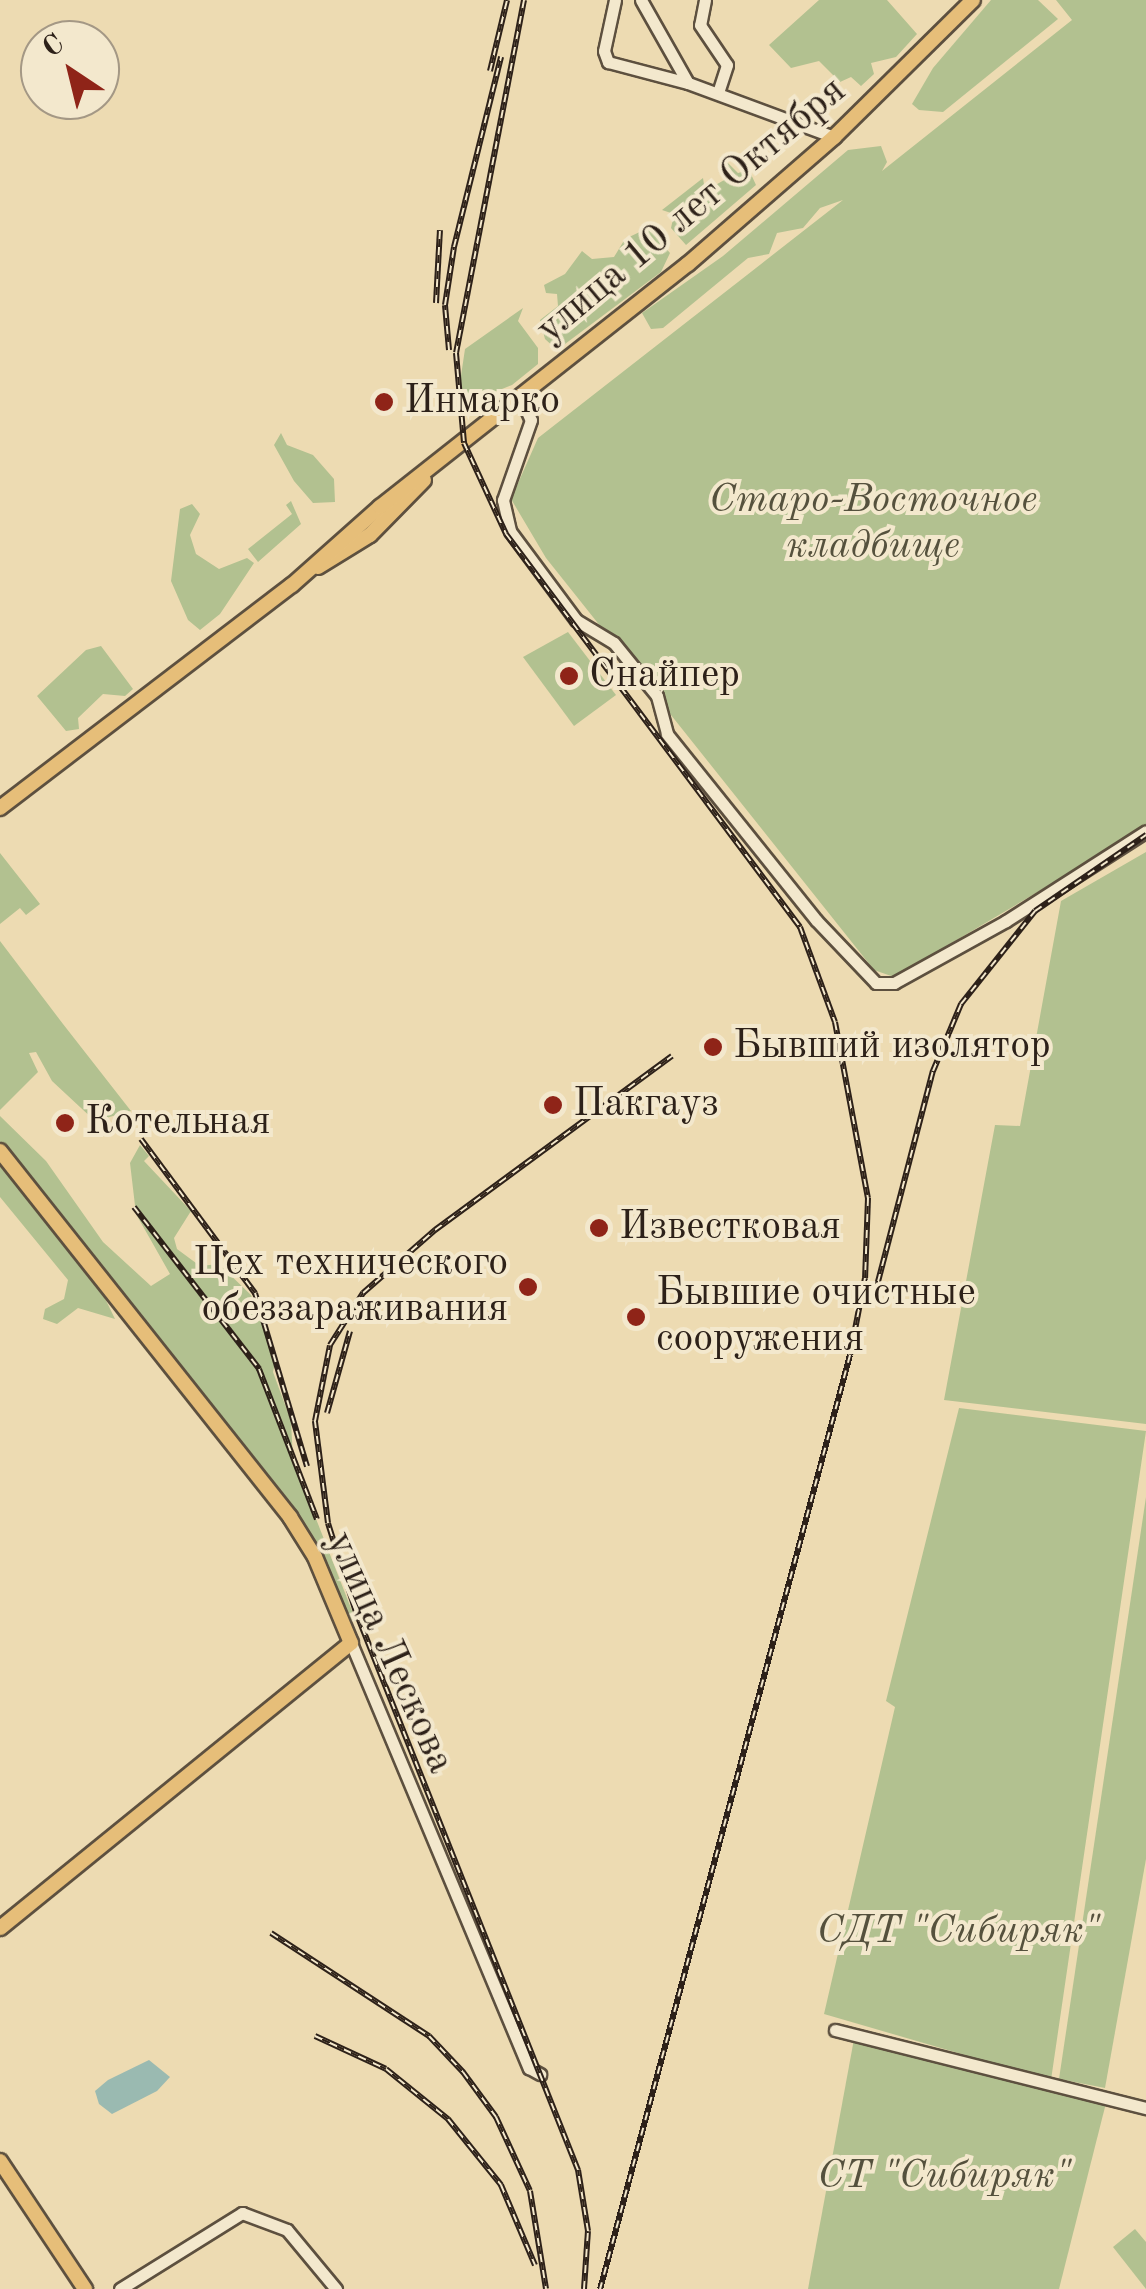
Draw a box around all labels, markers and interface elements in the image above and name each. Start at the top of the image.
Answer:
north arrow [20,20,120,120]
text: С [38,30,70,64]
street label: улица 10 лет Октября [528,68,856,354]
place label: Инмарко [404,378,560,426]
marker: Инмарко [373,391,395,413]
park label: Старо-Восточное кладбище [709,477,1037,571]
place label: Снайпер [589,652,740,700]
marker: Снайпер [558,665,580,687]
place label: Бывший изолятор [733,1023,1051,1071]
marker: Бывший изолятор [702,1036,724,1058]
place label: Пакгауз [573,1081,719,1129]
marker: Пакгауз [542,1094,564,1116]
place label: Котельная [85,1099,270,1147]
marker: Котельная [54,1112,76,1134]
place label: Известковая [619,1204,841,1252]
marker: Известковая [588,1217,610,1239]
place label: Цех технического обеззараживания [193,1240,508,1334]
place label: Бывшие очистные сооружения [656,1270,976,1364]
marker: Цех технического обеззараживания [517,1276,539,1298]
marker: Бывшие очистные сооружения [625,1306,647,1328]
street label: улица Лескова [314,1525,464,1781]
park label: СДТ "Сибиряк" [817,1908,1099,1956]
park label: СТ "Сибиряк" [817,2153,1071,2201]

